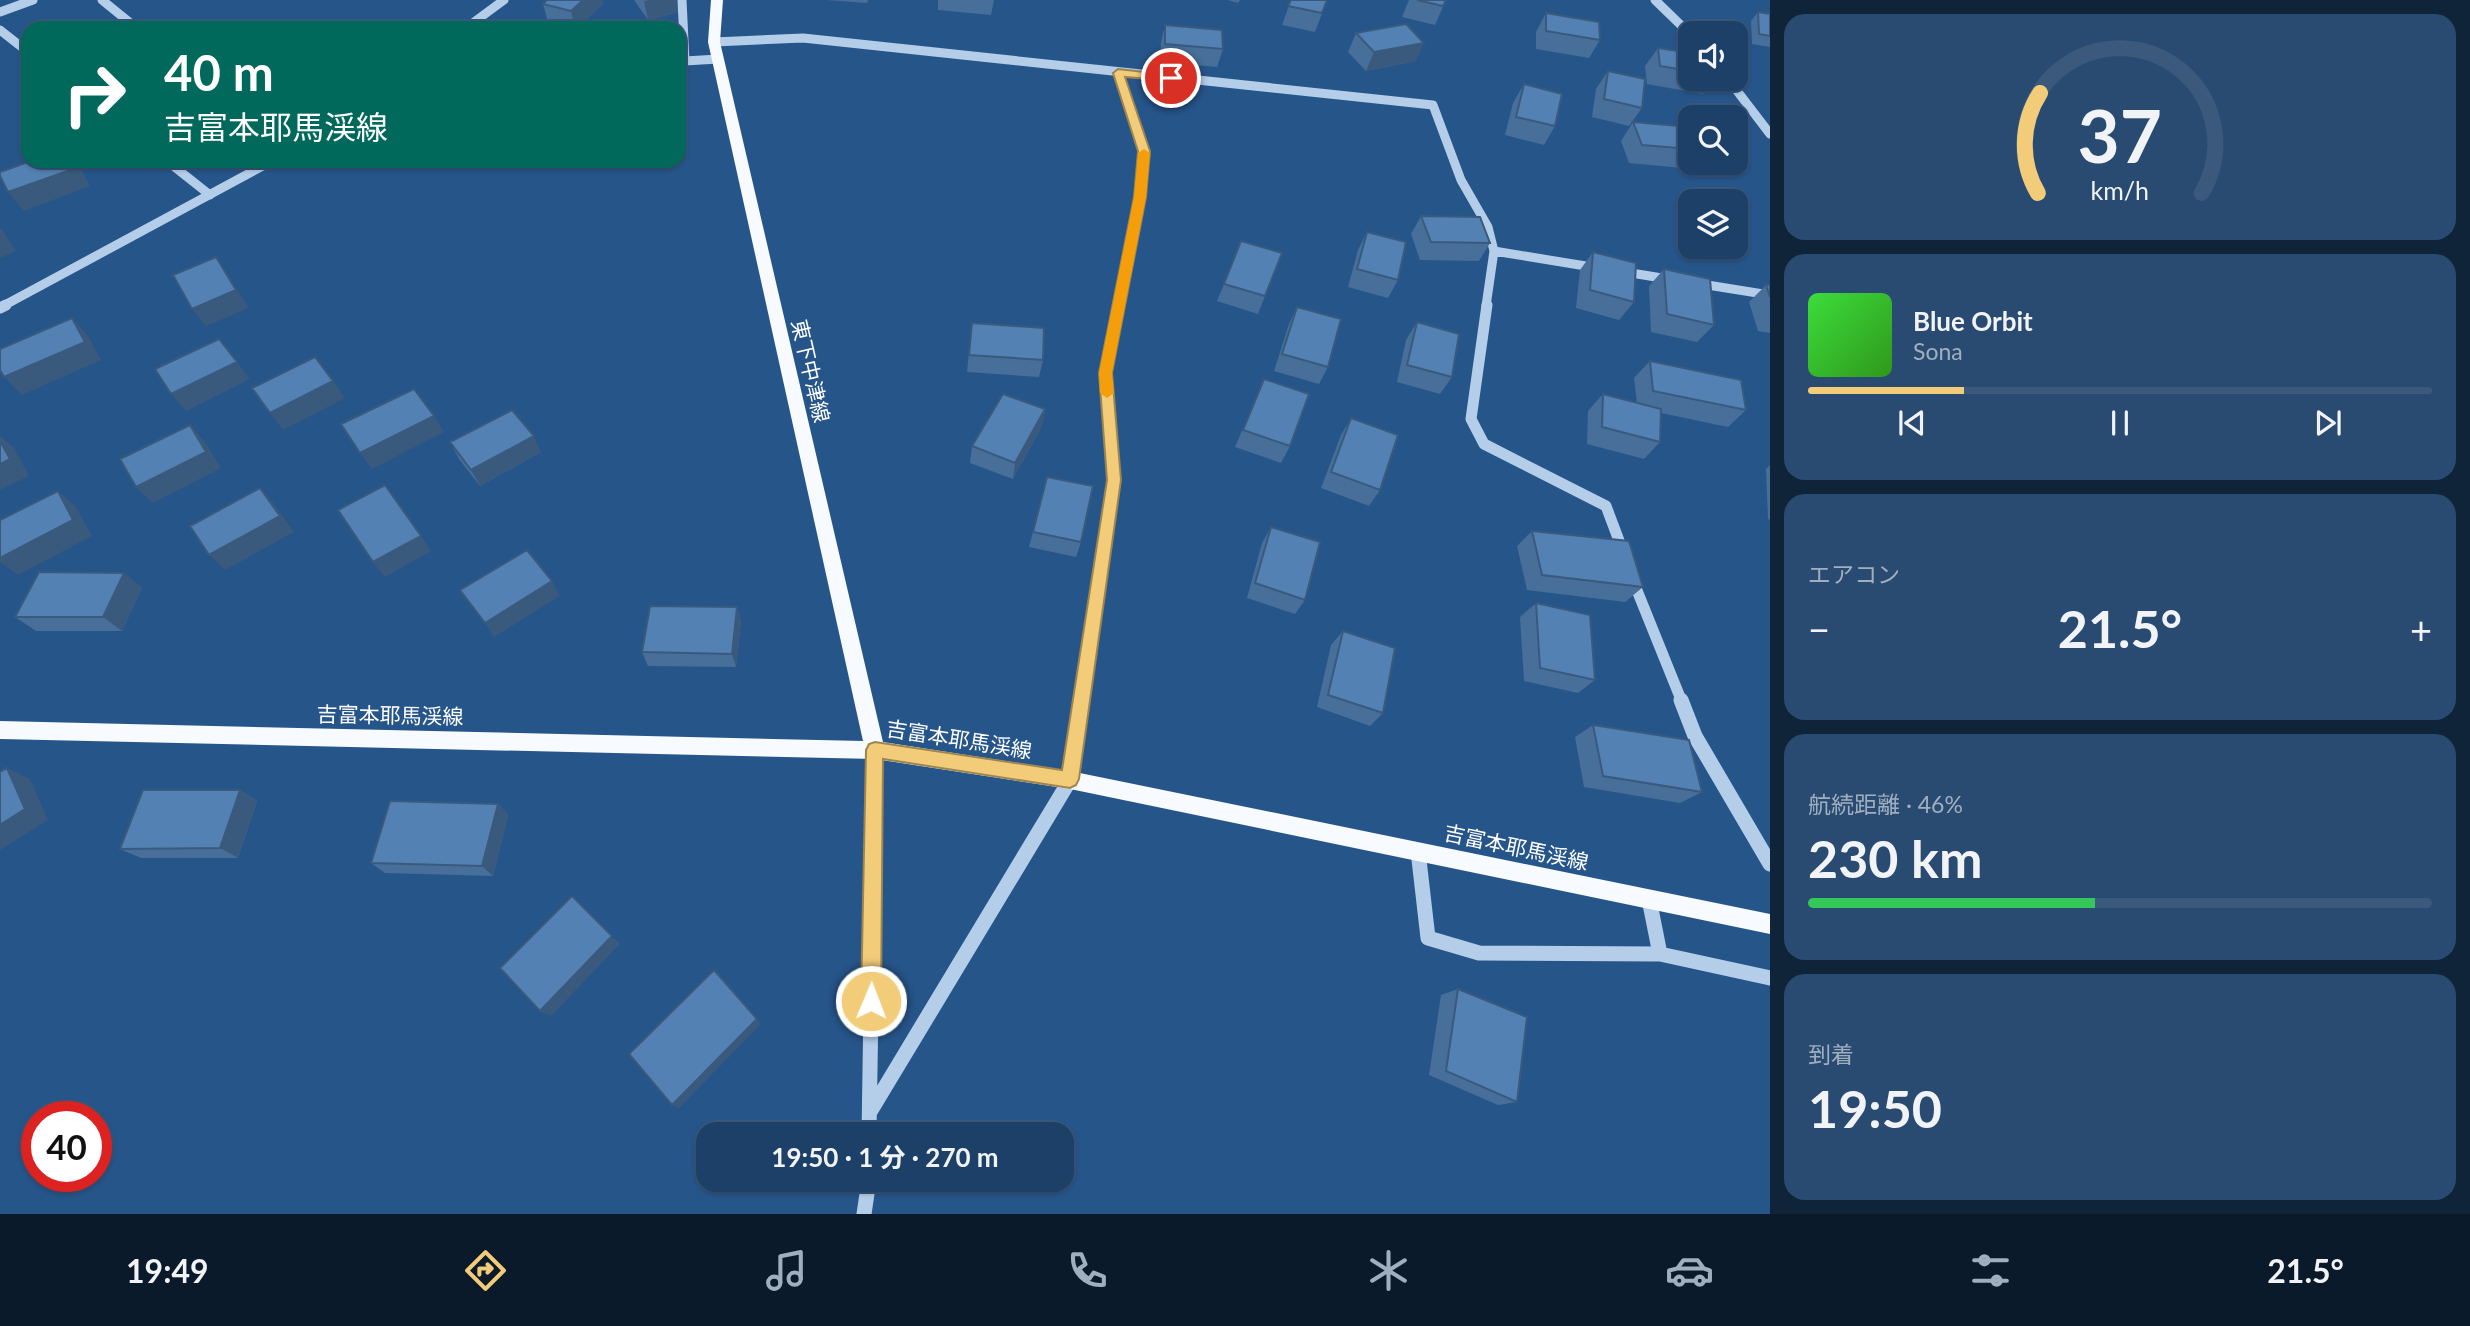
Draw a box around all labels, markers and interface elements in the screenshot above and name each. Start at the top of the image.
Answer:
map controls [1678,21,1748,259]
button: sound [1678,21,1748,91]
text: 40 m [164,43,274,101]
pin [1141,48,1201,108]
icon: right [49,49,140,140]
icon: arrive [1152,59,1190,97]
text: 37 [2078,91,2162,179]
button: search [1678,105,1748,175]
text: 吉富本耶馬渓線 [164,107,388,146]
text: km/h [2091,175,2149,205]
button: layers [1678,189,1748,259]
text: Blue Orbit [1913,305,2033,337]
street label: 東下中津線 [787,317,835,425]
text: Sona [1913,337,1963,365]
icon: previous [1893,404,1931,442]
icon: pause [2101,404,2139,442]
icon: next [2309,404,2347,442]
text: エアコン [1808,560,1900,588]
text: 21.5° [2058,597,2182,659]
text: − [1808,606,1830,652]
text: + [2410,606,2432,652]
street label: 吉富本耶馬渓線 [316,701,464,728]
street label: 吉富本耶馬渓線 [885,715,1034,762]
text: 航続距離 · 46% [1808,790,1963,818]
street label: 吉富本耶馬渓線 [1442,819,1591,874]
text: 230 km [1808,827,1982,889]
position arrow [834,964,908,1038]
text: 到着 [1808,1040,1854,1068]
text: 19:50 [1808,1077,1942,1139]
speed limit sign: 40 [21,1101,112,1192]
text: 19:50 · 1 分 · 270 m [771,1141,999,1173]
icon: directions [461,1246,510,1295]
icon: music [762,1246,811,1295]
icon: phone [1063,1246,1112,1295]
icon: climate [1364,1246,1413,1295]
icon: car [1665,1246,1714,1295]
icon: filters [1966,1246,2015,1295]
text: 19:49 [126,1251,209,1290]
text: 21.5° [2267,1251,2344,1290]

